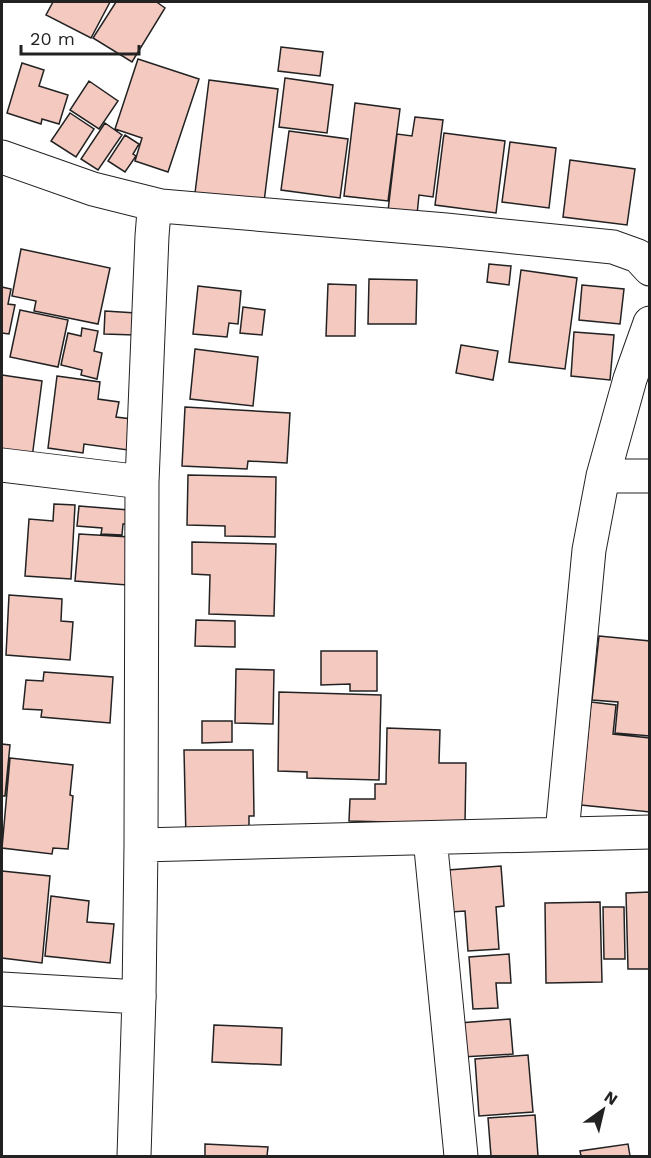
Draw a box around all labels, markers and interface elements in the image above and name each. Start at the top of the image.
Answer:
scale bar [21,18,140,56]
text: 20 m [30,28,75,49]
north arrow [573,1080,633,1140]
text: N [601,1087,621,1109]

